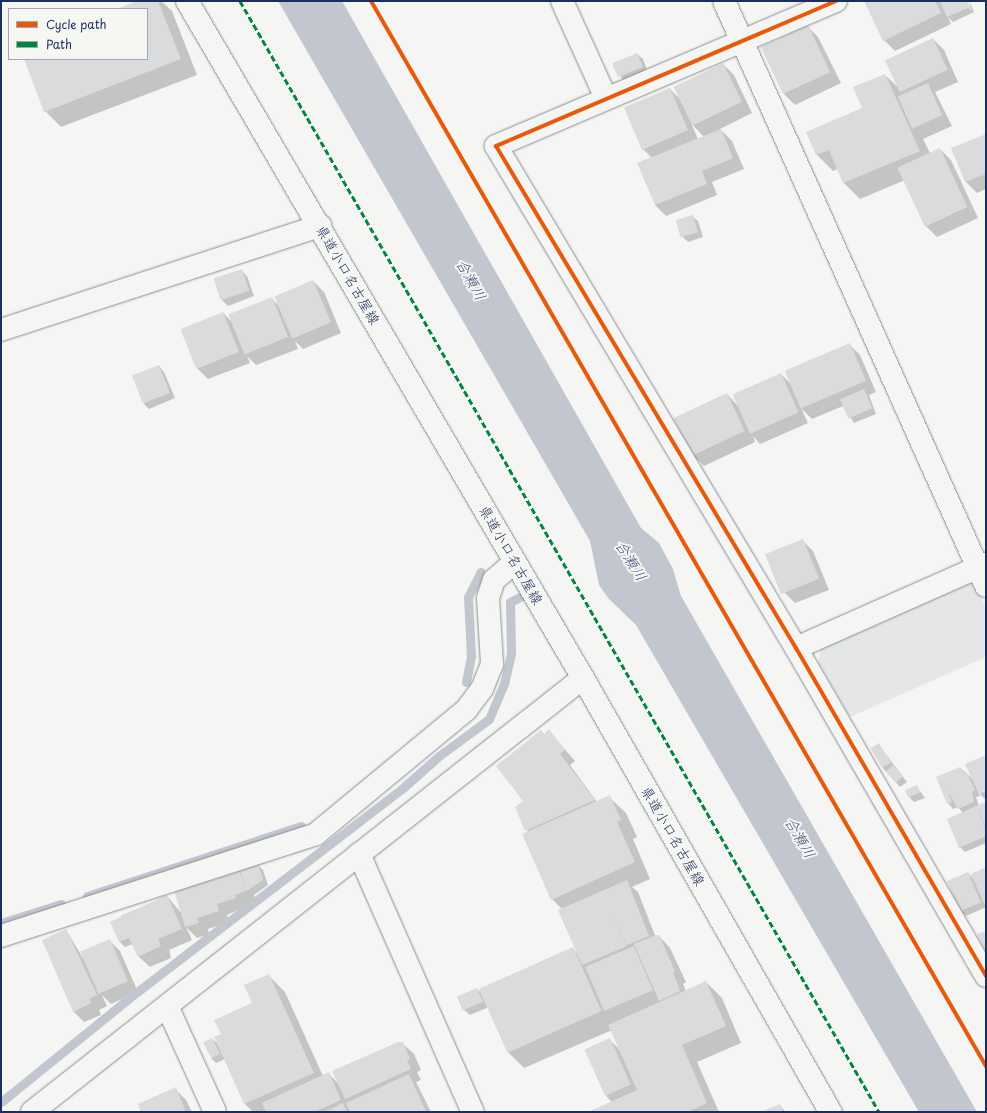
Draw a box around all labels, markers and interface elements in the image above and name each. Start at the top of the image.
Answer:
legend [8,8,148,60]
text: Cycle path [46,15,107,33]
text: Path [46,35,72,53]
street label: 県道小口名古屋線 [313,222,383,328]
water label: 合瀬川 [453,255,491,303]
street label: 県道小口名古屋線 [476,502,546,608]
water label: 合瀬川 [612,536,652,584]
street label: 県道小口名古屋線 [638,783,708,889]
water label: 合瀬川 [782,813,820,861]

